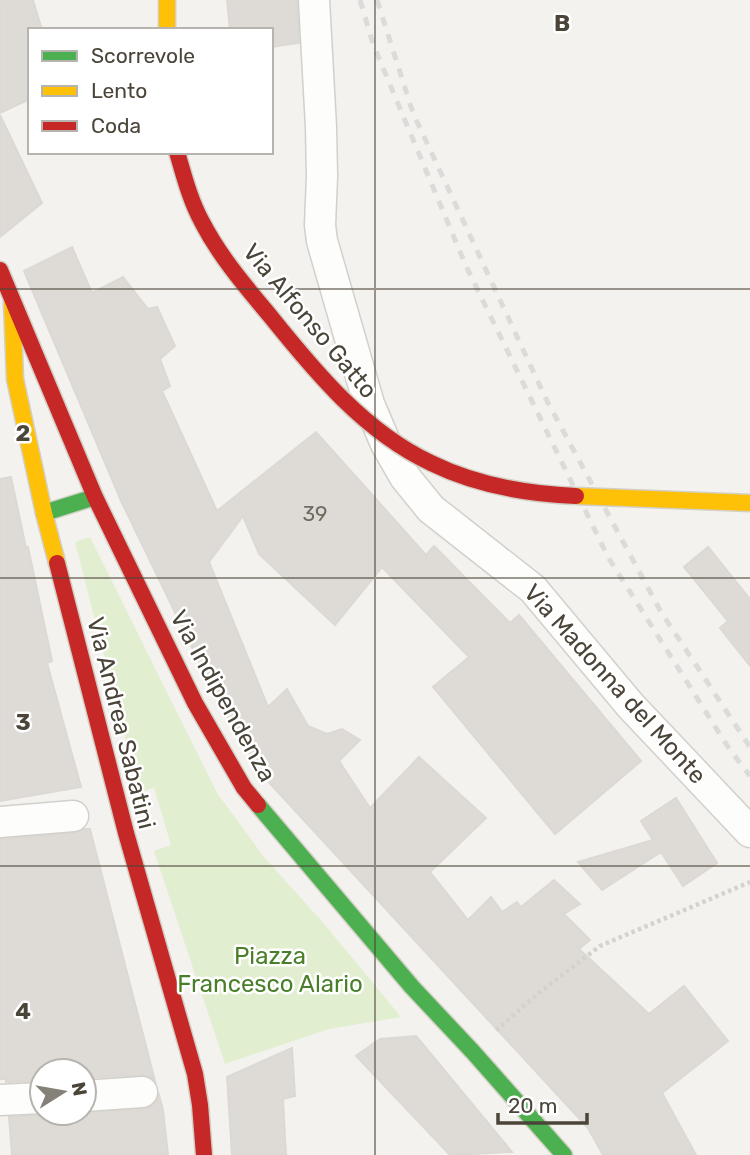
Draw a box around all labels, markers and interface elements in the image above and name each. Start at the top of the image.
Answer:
text: B [554,9,570,37]
legend [28,28,273,154]
text: Scorrevole [91,43,195,68]
text: Lento [91,78,147,103]
text: Coda [91,113,141,138]
street label: Via Alfonso Gatto [237,238,383,404]
text: 2 [16,419,30,447]
house number: 39 [302,501,328,526]
street label: Via Madonna del Monte [518,579,712,789]
street label: Via Indipendenza [164,605,282,787]
street label: Via Andrea Sabatini [81,614,161,832]
text: 3 [15,708,31,736]
park label: Piazza Francesco Alario [177,942,363,998]
text: 4 [15,997,31,1025]
north arrow [28,1057,98,1127]
text: N [67,1080,92,1098]
scale bar [498,1082,587,1126]
text: 20 m [508,1093,557,1118]

